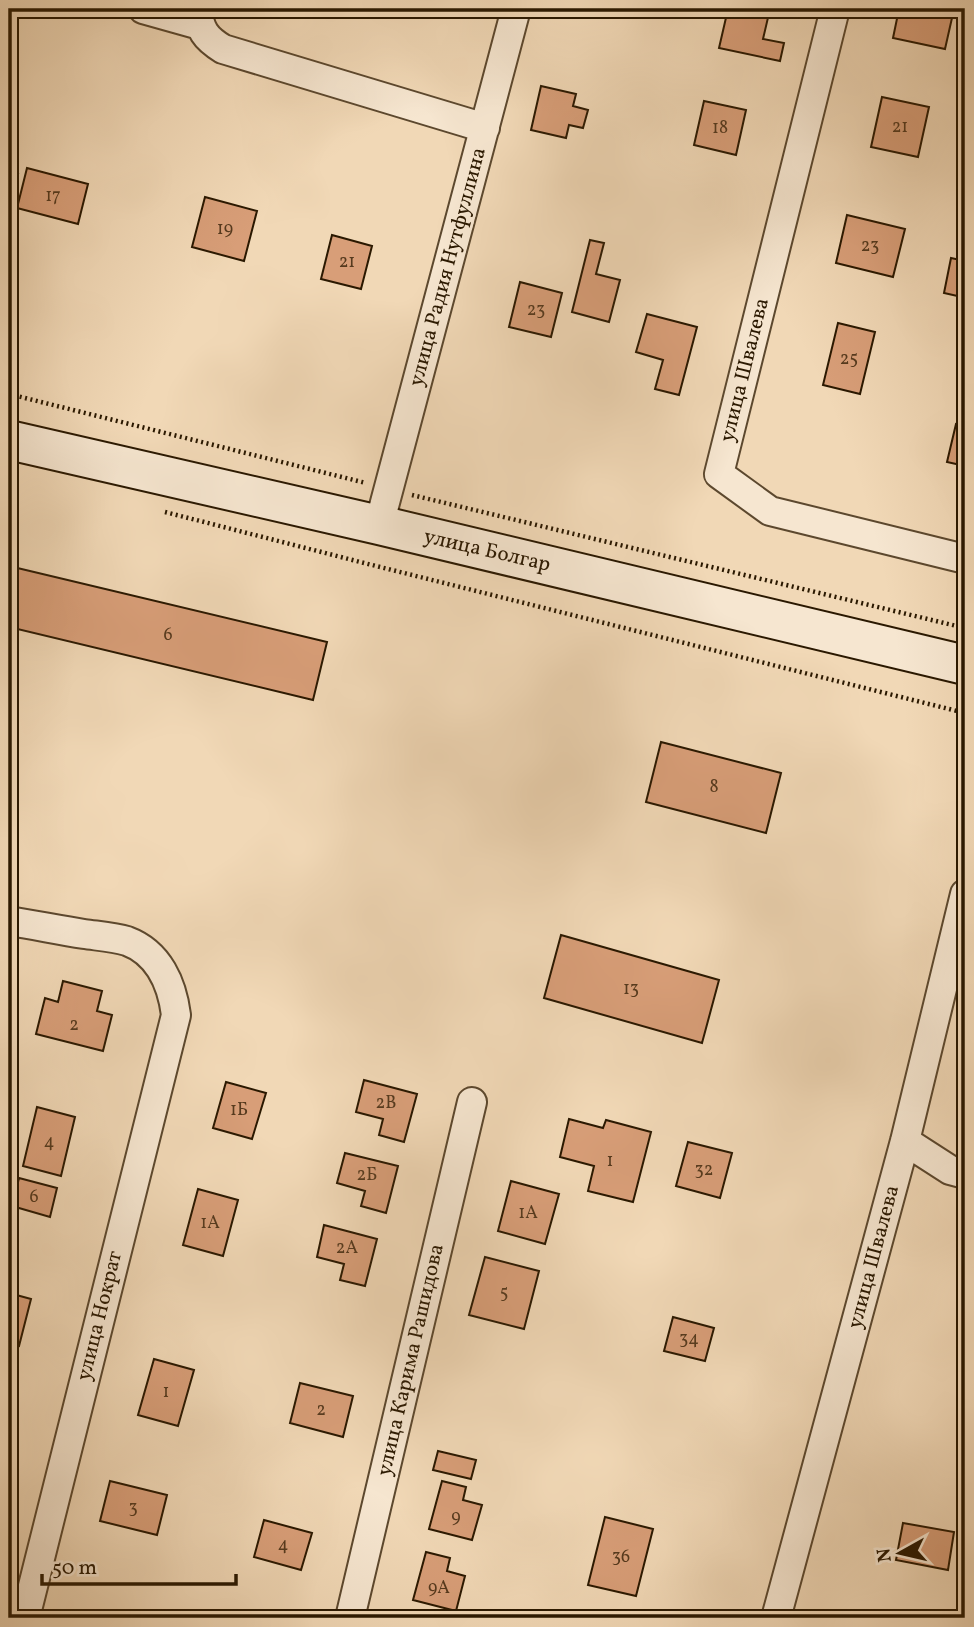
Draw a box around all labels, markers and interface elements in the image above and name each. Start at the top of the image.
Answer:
house number: 21 [892,115,908,140]
house number: 18 [712,116,728,141]
street label: улица Радия Нутфуллина [402,144,494,390]
house number: 17 [45,184,61,209]
house number: 19 [217,217,233,242]
house number: 23 [861,234,879,259]
house number: 21 [339,250,355,275]
street label: улица Швалева [713,295,777,445]
house number: 23 [527,298,545,323]
house number: 25 [840,347,858,372]
street label: улица Болгар [421,522,553,580]
house number: 6 [163,623,173,648]
house number: 8 [709,775,719,800]
house number: 13 [623,977,639,1002]
house number: 2 [69,1013,79,1038]
house number: 2В [376,1091,396,1116]
house number: 1Б [230,1098,248,1123]
house number: 4 [44,1130,54,1155]
house number: 1 [607,1149,613,1174]
house number: 32 [695,1158,713,1183]
house number: 2Б [357,1163,377,1188]
street label: улица Швалева [841,1182,907,1332]
house number: 6 [29,1185,39,1210]
house number: 1А [518,1201,538,1226]
house number: 1А [200,1211,220,1236]
house number: 2А [336,1236,358,1261]
street label: улица Карима Рашидова [370,1241,452,1479]
street label: улица Нократ [70,1248,130,1384]
house number: 5 [500,1281,508,1306]
house number: 34 [679,1327,699,1352]
house number: 1 [163,1380,169,1405]
house number: 2 [316,1398,326,1423]
house number: 3 [128,1496,138,1521]
house number: 9 [451,1505,461,1530]
north arrow [866,1518,936,1588]
house number: 4 [278,1533,288,1558]
scale bar [42,1543,236,1587]
house number: 36 [612,1545,630,1570]
text: N [871,1546,899,1564]
text: 50 m [52,1554,97,1583]
house number: 9А [428,1576,450,1601]

